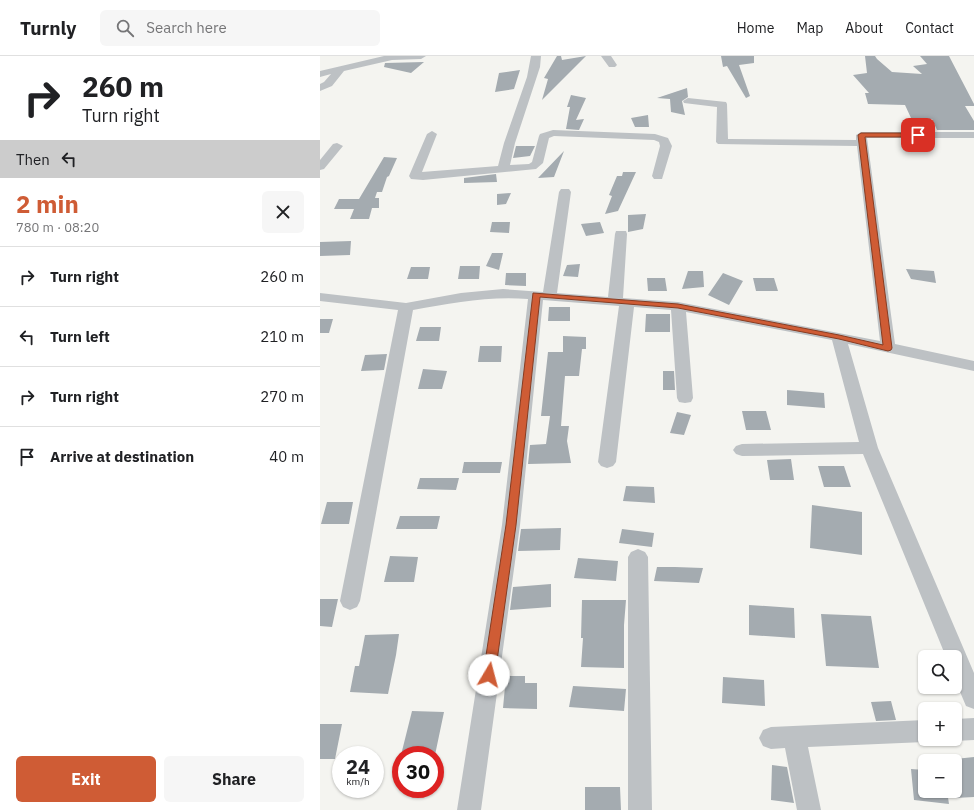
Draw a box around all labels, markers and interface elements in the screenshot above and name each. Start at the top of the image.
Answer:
search box [100,10,380,46]
text: Turnly [20,16,76,40]
icon: search [114,17,136,39]
text: Search here [146,18,227,37]
text: Home [737,19,774,37]
text: Map [796,19,823,37]
text: About [845,19,883,37]
text: Contact [905,19,954,37]
text: 260 m [82,68,164,105]
icon: right [16,72,68,124]
text: Turn right [82,104,160,127]
pin [901,118,935,152]
icon: arrive [907,124,929,146]
icon: left [58,148,80,170]
text: Then [16,150,50,169]
text: 2 min [16,188,79,220]
button: close [262,191,304,233]
text: 780 m · 08:20 [16,219,99,236]
icon: right [16,266,38,288]
text: Turn right [50,267,119,286]
text: 260 m [260,267,304,286]
icon: left [16,326,38,348]
text: Turn left [50,327,110,346]
text: 210 m [260,327,304,346]
icon: right [16,386,38,408]
text: Turn right [50,387,119,406]
text: 270 m [260,387,304,406]
icon: arrive [16,446,38,468]
text: Arrive at destination [50,447,194,466]
text: 40 m [269,447,304,466]
map controls [918,650,962,798]
button: search [918,650,962,694]
position arrow [468,654,510,696]
button: + [918,702,962,746]
speed limit sign: 30 [392,746,444,798]
text: 24 [346,753,370,780]
button: − [918,754,962,798]
button: Exit [16,756,156,802]
button: Share [164,756,304,802]
text: km/h [346,775,370,788]

